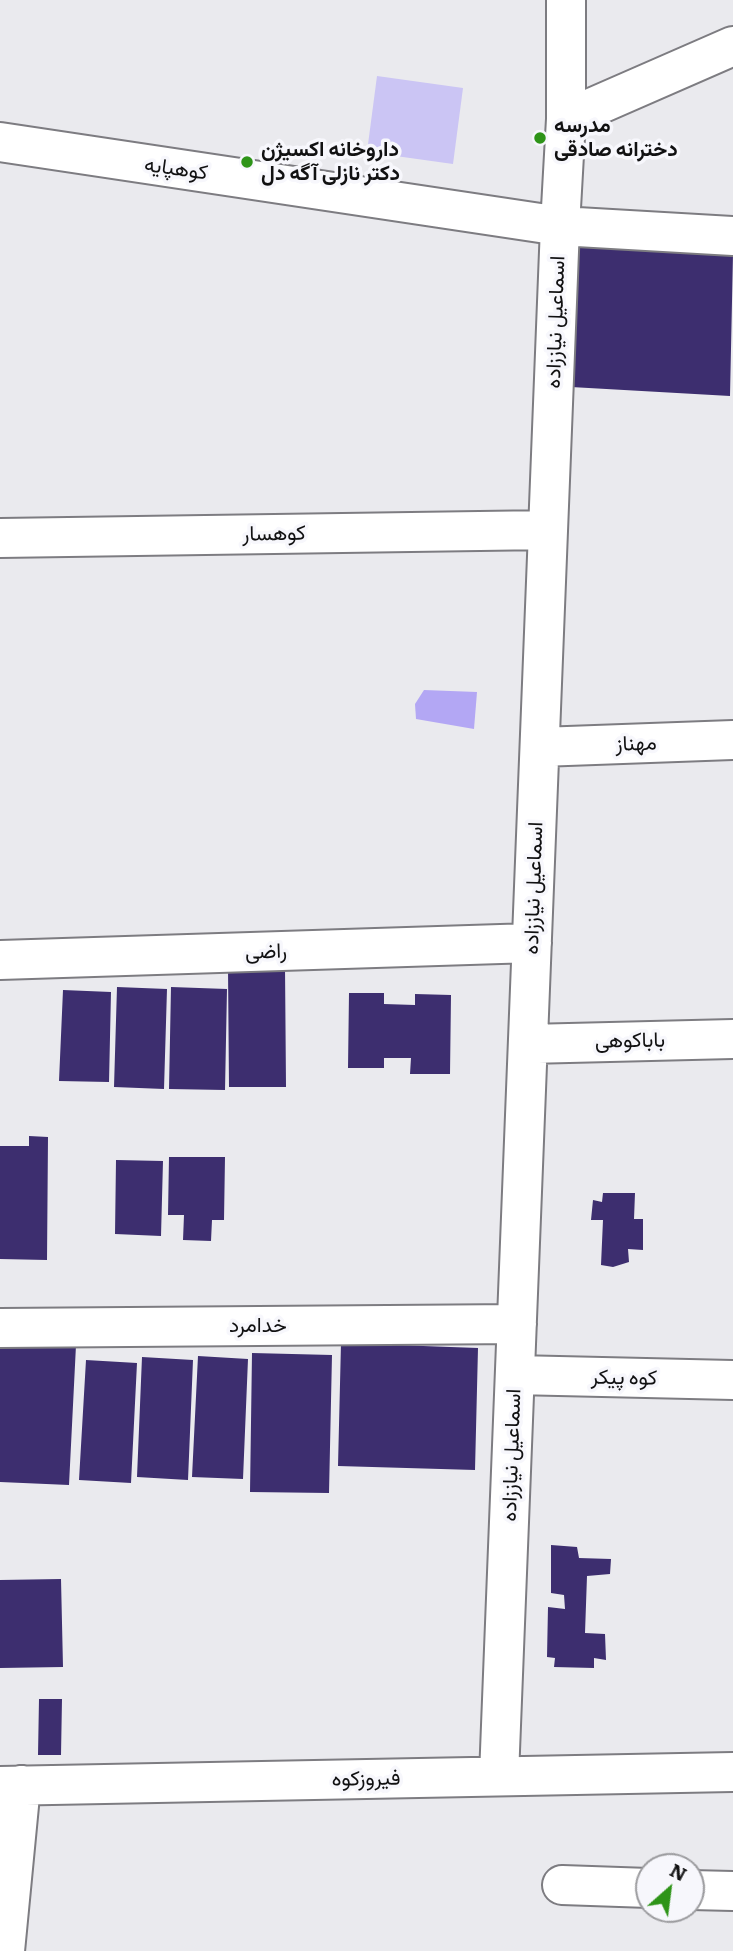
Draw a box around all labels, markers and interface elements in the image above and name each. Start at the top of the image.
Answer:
place label: مدرسه دخترانه صادقی [554,113,678,163]
marker: مدرسه دخترانه صادقی [532,130,548,146]
place label: داروخانه اکسیژن دکتر نازلی آگه دل [261,137,400,187]
street label: کوهپایه [143,152,209,186]
marker: داروخانه اکسیژن دکتر نازلی آگه دل [239,154,255,170]
street label: اسماعیل نیاززاده [541,255,571,389]
street label: کوهسار [242,521,306,547]
street label: مهناز [615,731,657,757]
street label: اسماعیل نیاززاده [519,821,549,955]
street label: راضی [245,939,287,965]
street label: باباکوهی [595,1028,665,1054]
street label: خدامرد [229,1313,287,1339]
street label: کوه پیکر [591,1365,657,1391]
street label: اسماعیل نیاززاده [497,1388,527,1522]
street label: فیروزکوه [331,1766,401,1792]
north arrow [635,1853,705,1923]
text: N [665,1855,693,1887]

